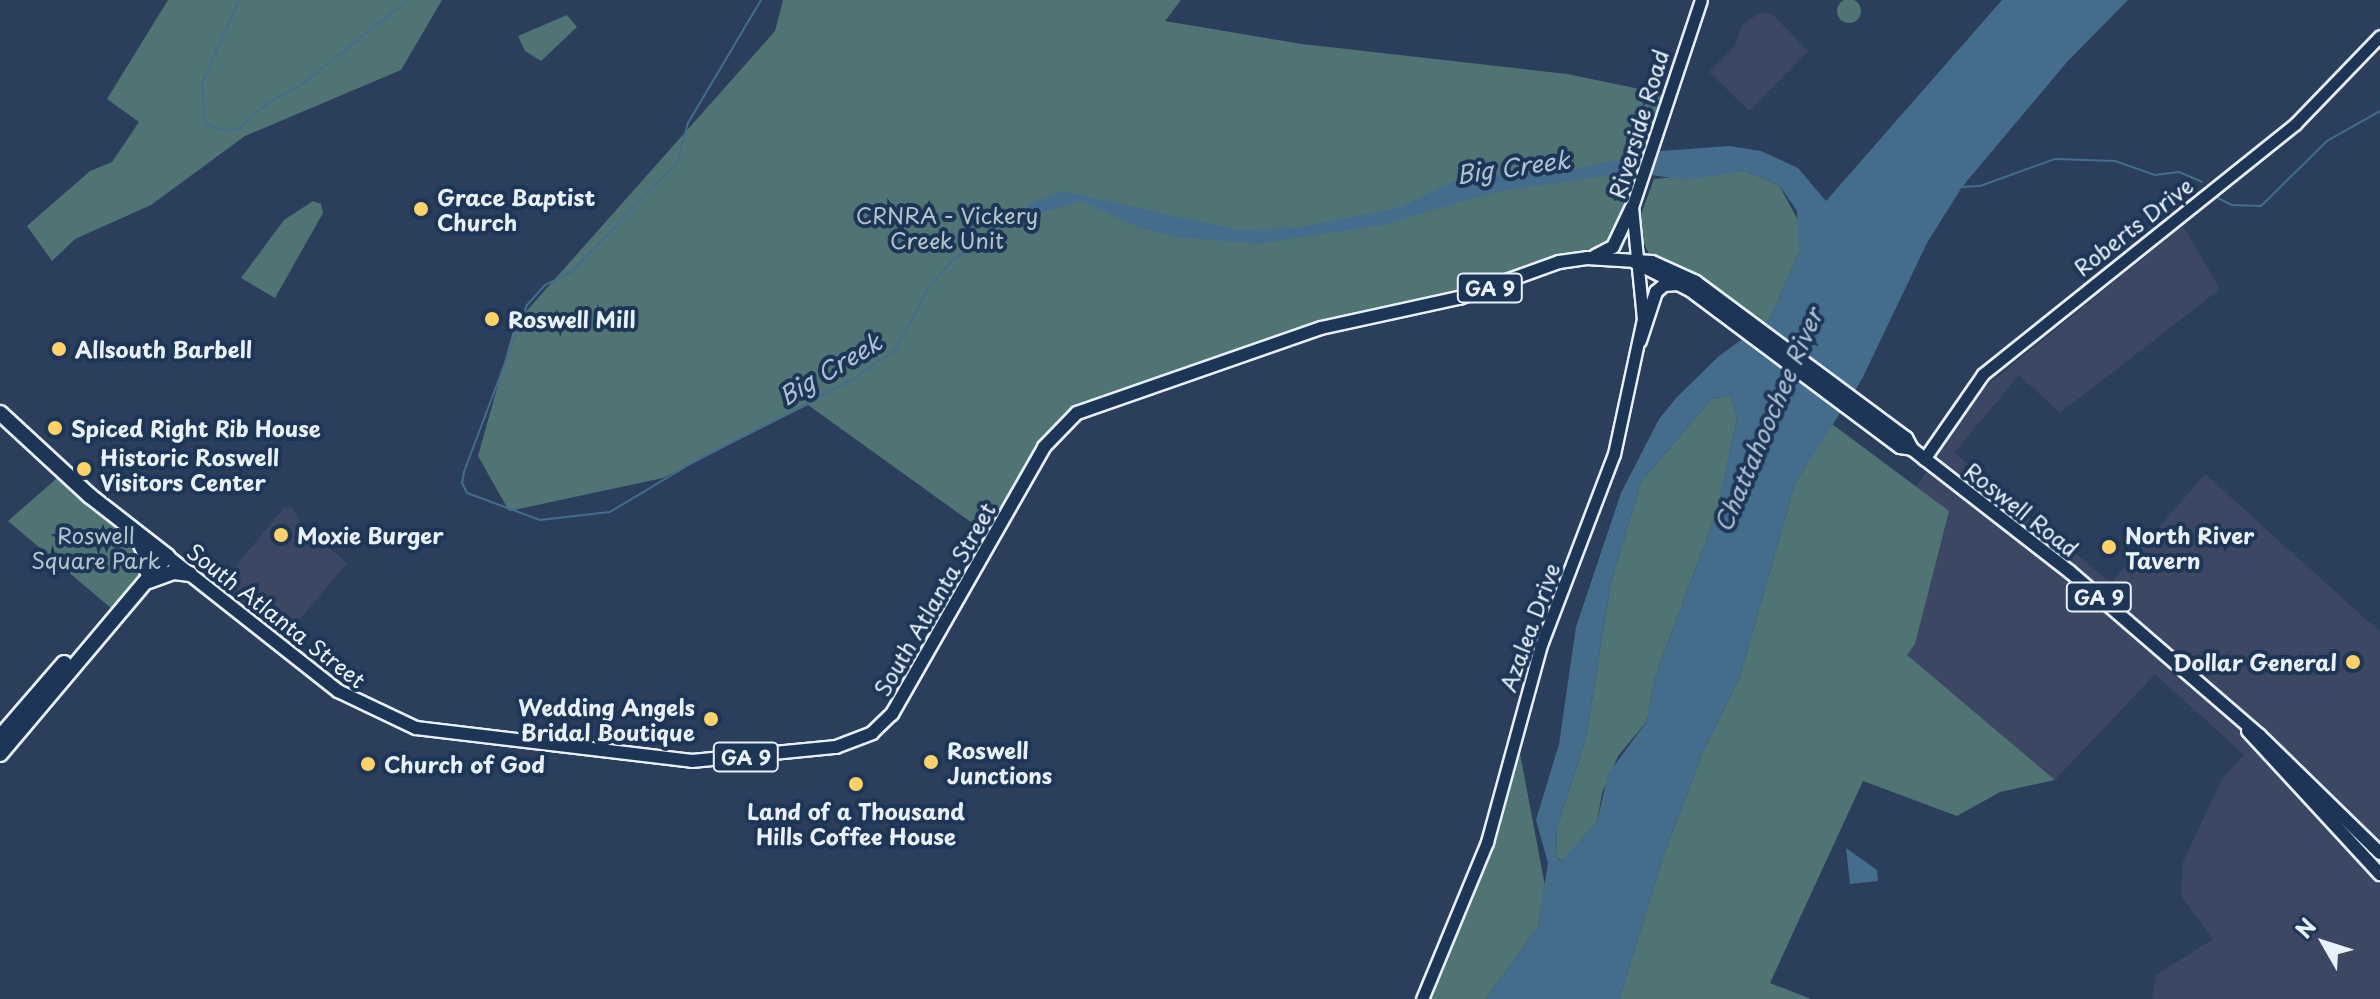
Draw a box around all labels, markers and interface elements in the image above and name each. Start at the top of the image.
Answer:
street label: Riverside Road [1603,47,1673,201]
water label: Big Creek [1455,145,1571,189]
street label: Roberts Drive [2068,171,2198,281]
place label: Grace Baptist Church [437,183,594,234]
marker: Grace Baptist Church [412,200,430,218]
park label: CRNRA - Vickery Creek Unit [855,201,1039,252]
road number: GA 9 [1456,272,1524,304]
water label: Chattahoochee River [1708,303,1828,537]
place label: Roswell Mill [508,306,637,332]
marker: Roswell Mill [483,310,501,328]
water label: Big Creek [774,327,886,411]
place label: Allsouth Barbell [75,336,252,362]
marker: Allsouth Barbell [50,340,68,358]
place label: Spiced Right Rib House [71,415,326,441]
marker: Spiced Right Rib House [46,419,64,437]
place label: Historic Roswell Visitors Center [100,443,278,494]
street label: Roswell Road [1960,456,2084,562]
marker: Historic Roswell Visitors Center [75,460,93,478]
street label: South Atlanta Street [867,496,1001,702]
park label: Roswell Square Park [30,521,162,572]
place label: North River Tavern [2125,521,2254,572]
place label: Moxie Burger [297,522,445,548]
marker: Moxie Burger [272,526,290,544]
street label: South Atlanta Street [182,536,372,694]
marker: North River Tavern [2100,538,2118,556]
street label: Azalea Drive [1493,558,1565,696]
road number: GA 9 [2065,581,2133,613]
place label: Dollar General [2173,649,2337,675]
marker: Dollar General [2344,653,2362,671]
place label: Wedding Angels Bridal Boutique [517,693,695,744]
marker: Wedding Angels Bridal Boutique [702,710,720,728]
place label: Roswell Junctions [947,736,1052,788]
road number: GA 9 [712,741,780,773]
place label: Church of God [384,751,546,777]
marker: Roswell Junctions [922,753,940,771]
marker: Church of God [359,755,377,773]
marker: Land of a Thousand Hills Coffee House [847,775,865,793]
place label: Land of a Thousand Hills Coffee House [746,797,966,848]
north arrow [2284,903,2364,983]
text: N [2287,910,2323,945]

